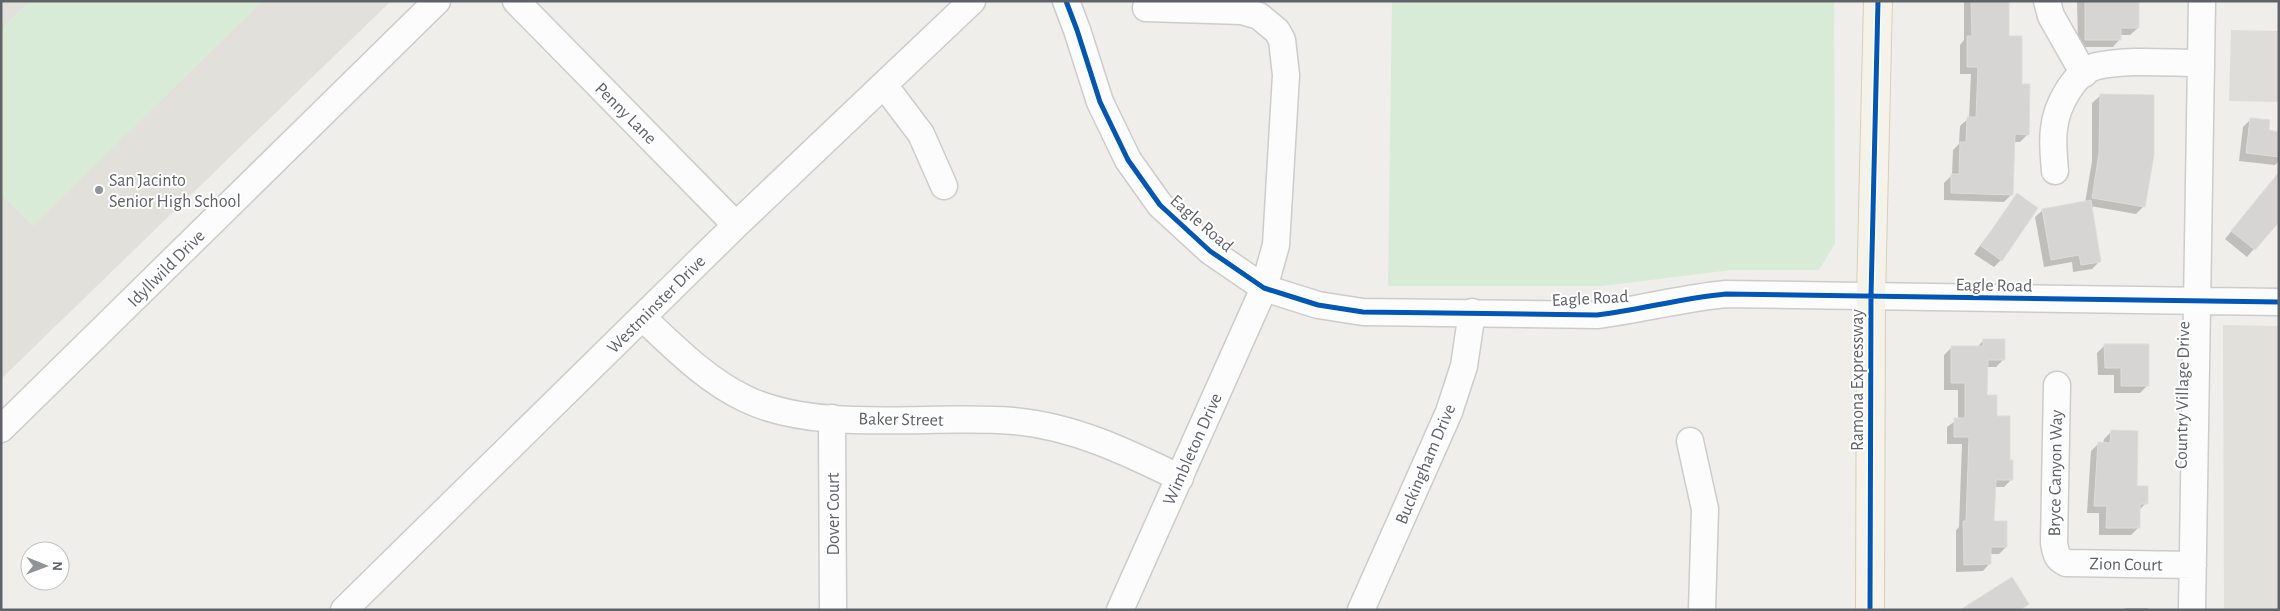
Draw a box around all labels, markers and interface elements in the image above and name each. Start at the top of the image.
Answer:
street label: Penny Lane [591,79,660,148]
place label: San Jacinto Senior High School [109,172,241,211]
marker: San Jacinto Senior High School [93,184,105,196]
street label: Eagle Road [1166,192,1236,256]
street label: Idyllwild Drive [125,227,209,311]
street label: Westminster Drive [604,252,709,357]
street label: Eagle Road [1955,276,2033,296]
street label: Eagle Road [1551,288,1629,310]
street label: Ramona Expressway [1849,309,1867,451]
street label: Country Village Drive [2173,321,2193,469]
street label: Wimbleton Drive [1160,391,1226,508]
street label: Buckingham Drive [1392,402,1459,527]
street label: Bryce Canyon Way [2046,409,2066,537]
street label: Baker Street [858,410,944,430]
street label: Dover Court [825,472,843,556]
north arrow [20,541,70,591]
street label: Zion Court [2089,555,2163,575]
text: N [50,561,64,571]

